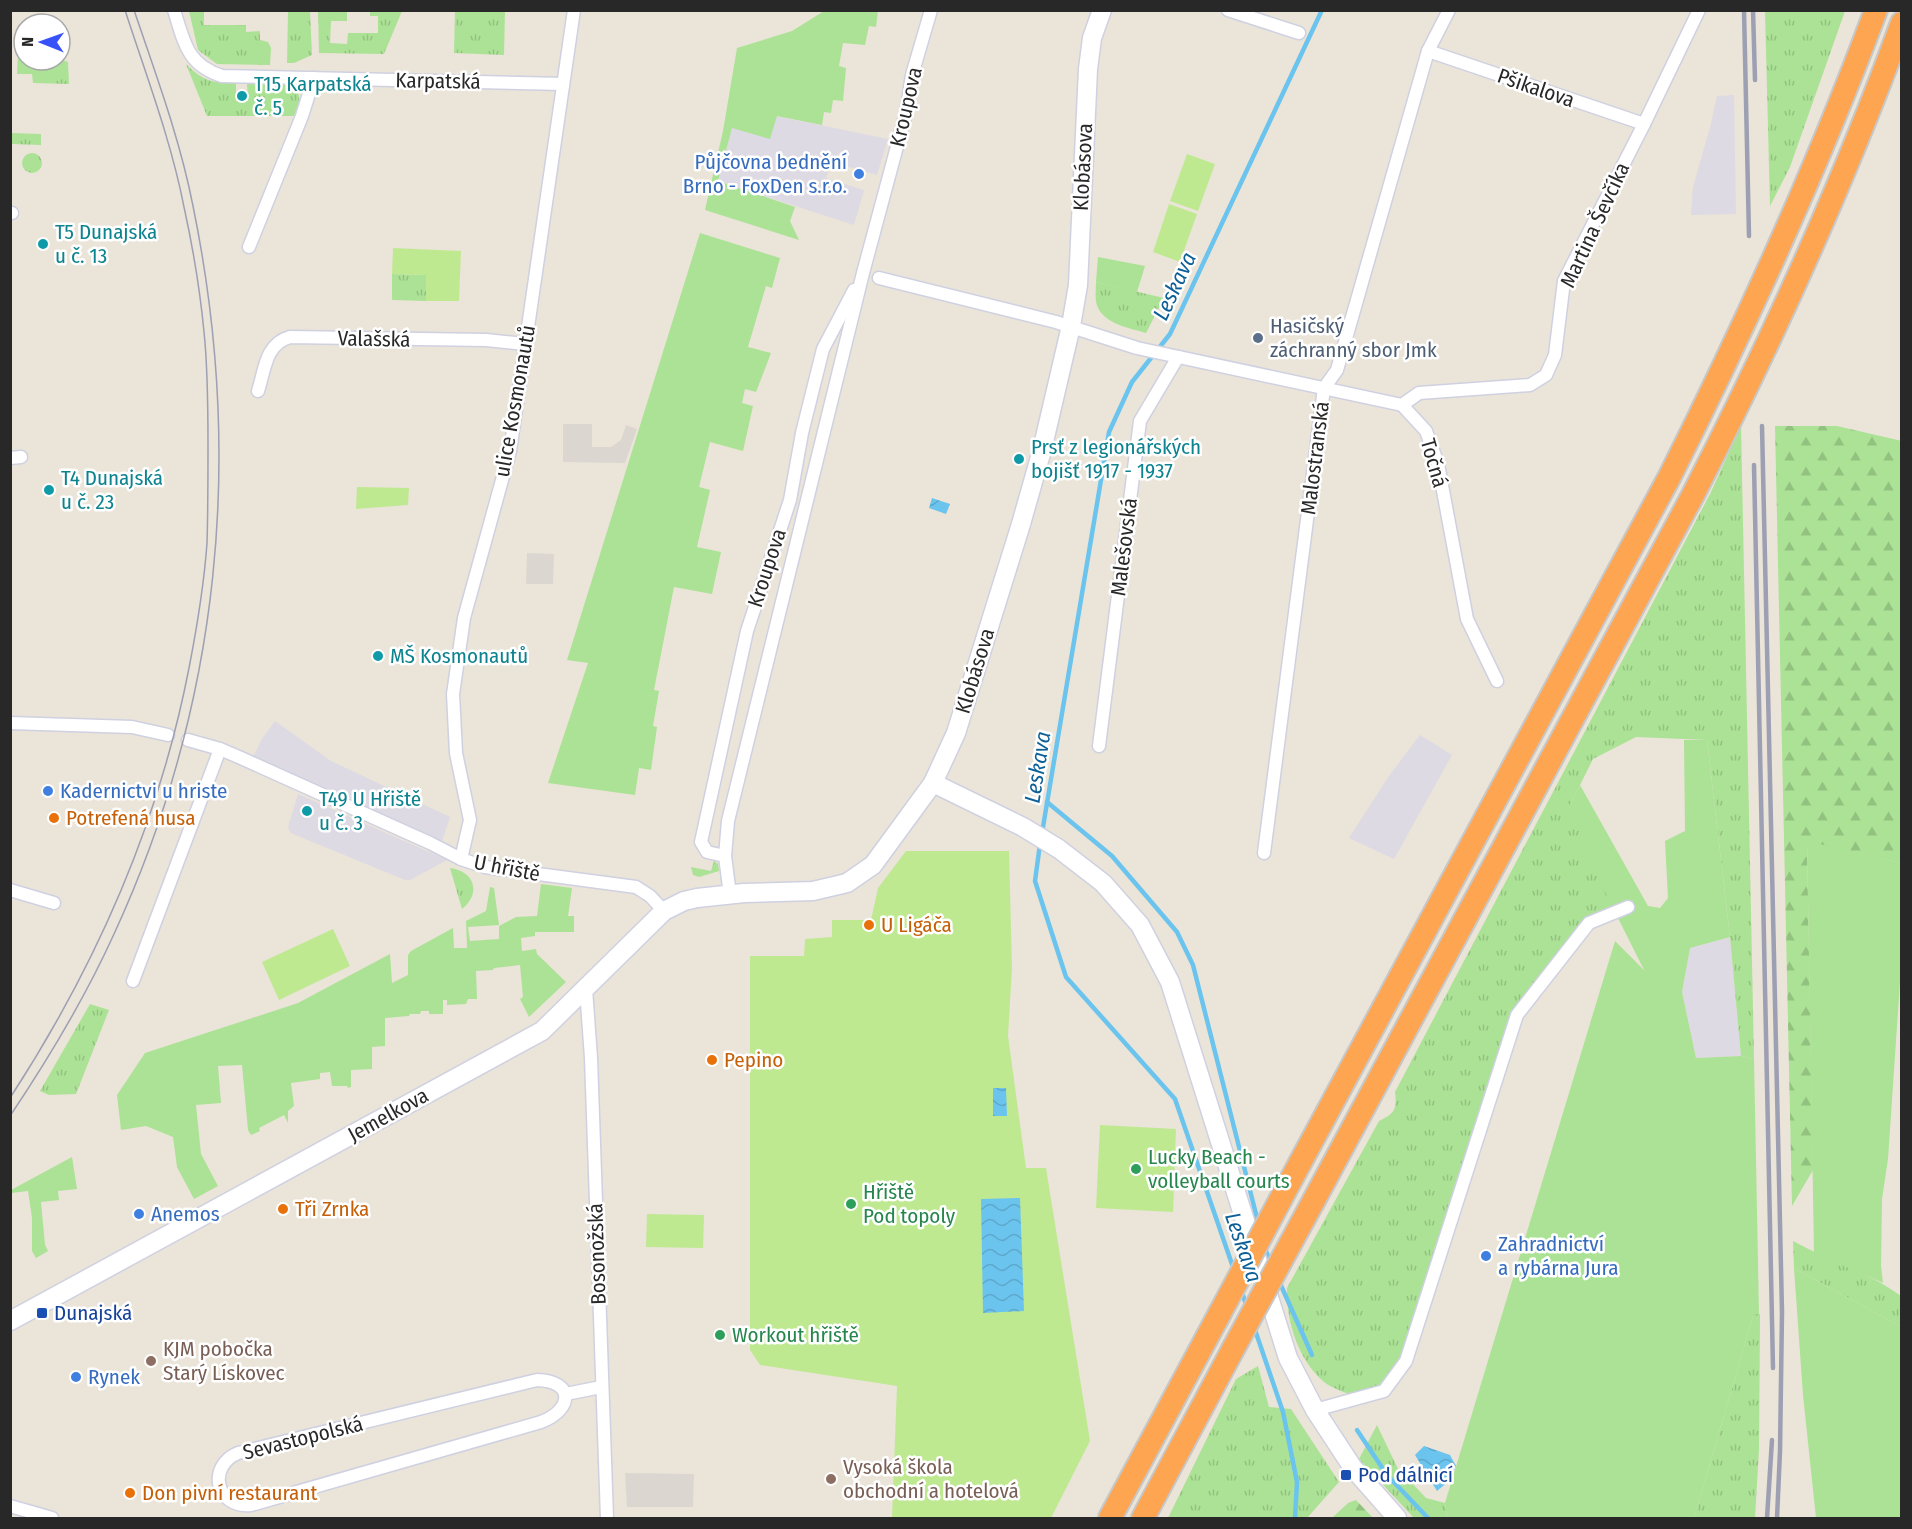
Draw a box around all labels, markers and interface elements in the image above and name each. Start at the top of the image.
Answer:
north arrow [12,12,72,72]
text: N [18,37,37,47]
street label: Pšikalova [1494,63,1578,113]
street label: Kroupova [884,64,928,150]
street label: Karpatská [395,67,481,95]
place label: T15 Karpatská č. 5 [254,71,372,121]
marker: T15 Karpatská č. 5 [235,89,249,103]
street label: Klobásova [1068,122,1098,212]
place label: Půjčovna bednění Brno - FoxDen s.r.o. [683,149,847,199]
street label: Martina Ševčíka [1555,158,1635,292]
marker: Půjčovna bednění Brno - FoxDen s.r.o. [852,167,866,181]
place label: T5 Dunajská u č. 13 [55,219,157,269]
marker: T5 Dunajská u č. 13 [36,237,50,251]
water label: Leskava [1147,248,1202,325]
place label: Hasičský záchranný sbor Jmk [1270,313,1437,363]
street label: ulice Kosmonautů [489,323,541,479]
street label: Valašská [337,325,411,353]
marker: Hasičský záchranný sbor Jmk [1251,331,1265,345]
street label: Malostranská [1295,400,1335,516]
place label: Prsť z legionářských bojišť 1917 - 1937 [1031,434,1201,484]
street label: Točná [1415,435,1453,491]
marker: Prsť z legionářských bojišť 1917 - 1937 [1012,452,1026,466]
place label: T4 Dunajská u č. 23 [61,465,163,515]
marker: T4 Dunajská u č. 23 [42,483,56,497]
street label: Malešovská [1105,496,1143,598]
street label: Kroupova [742,525,792,611]
street label: Klobásova [950,625,1000,717]
place label: MŠ Kosmonautů [390,643,528,669]
marker: MŠ Kosmonautů [371,649,385,663]
water label: Leskava [1019,729,1056,805]
place label: Kadernictvi u hriste [60,778,227,804]
marker: Kadernictvi u hriste [41,784,55,798]
place label: T49 U Hřiště u č. 3 [319,786,421,836]
marker: T49 U Hřiště u č. 3 [300,804,314,818]
place label: Potrefená husa [66,805,195,831]
marker: Potrefená husa [47,811,61,825]
street label: U hřiště [472,849,542,887]
place label: U Ligáča [881,912,952,938]
marker: U Ligáča [862,918,876,932]
place label: Pepino [724,1047,783,1073]
marker: Pepino [705,1053,719,1067]
street label: Jemelkova [343,1082,433,1148]
place label: Lucky Beach - volleyball courts [1148,1144,1290,1194]
marker: Lucky Beach - volleyball courts [1129,1162,1143,1176]
place label: Hřiště Pod topoly [863,1179,956,1229]
place label: Tři Zrnka [295,1196,369,1222]
marker: Hřiště Pod topoly [844,1197,858,1211]
place label: Anemos [151,1201,220,1227]
marker: Tři Zrnka [276,1202,290,1216]
street label: Bosonožská [582,1203,612,1305]
marker: Anemos [132,1207,146,1221]
water label: Leskava [1219,1209,1268,1286]
place label: Zahradnictví a rybárna Jura [1498,1231,1619,1281]
marker: Zahradnictví a rybárna Jura [1479,1249,1493,1263]
place label: Dunajská [54,1300,132,1326]
marker: Dunajská [35,1306,49,1320]
place label: Workout hřiště [732,1322,859,1348]
marker: Workout hřiště [713,1328,727,1342]
place label: KJM pobočka Starý Lískovec [163,1336,285,1386]
marker: KJM pobočka Starý Lískovec [144,1354,158,1368]
place label: Rynek [88,1364,140,1390]
marker: Rynek [69,1370,83,1384]
street label: Sevastopolská [240,1411,366,1465]
place label: Vysoká škola obchodní a hotelová [843,1454,1019,1504]
place label: Pod dálnicí [1358,1462,1453,1488]
marker: Pod dálnicí [1339,1468,1353,1482]
marker: Vysoká škola obchodní a hotelová [824,1472,838,1486]
place label: Don pivní restaurant [142,1480,317,1506]
marker: Don pivní restaurant [123,1486,137,1500]

